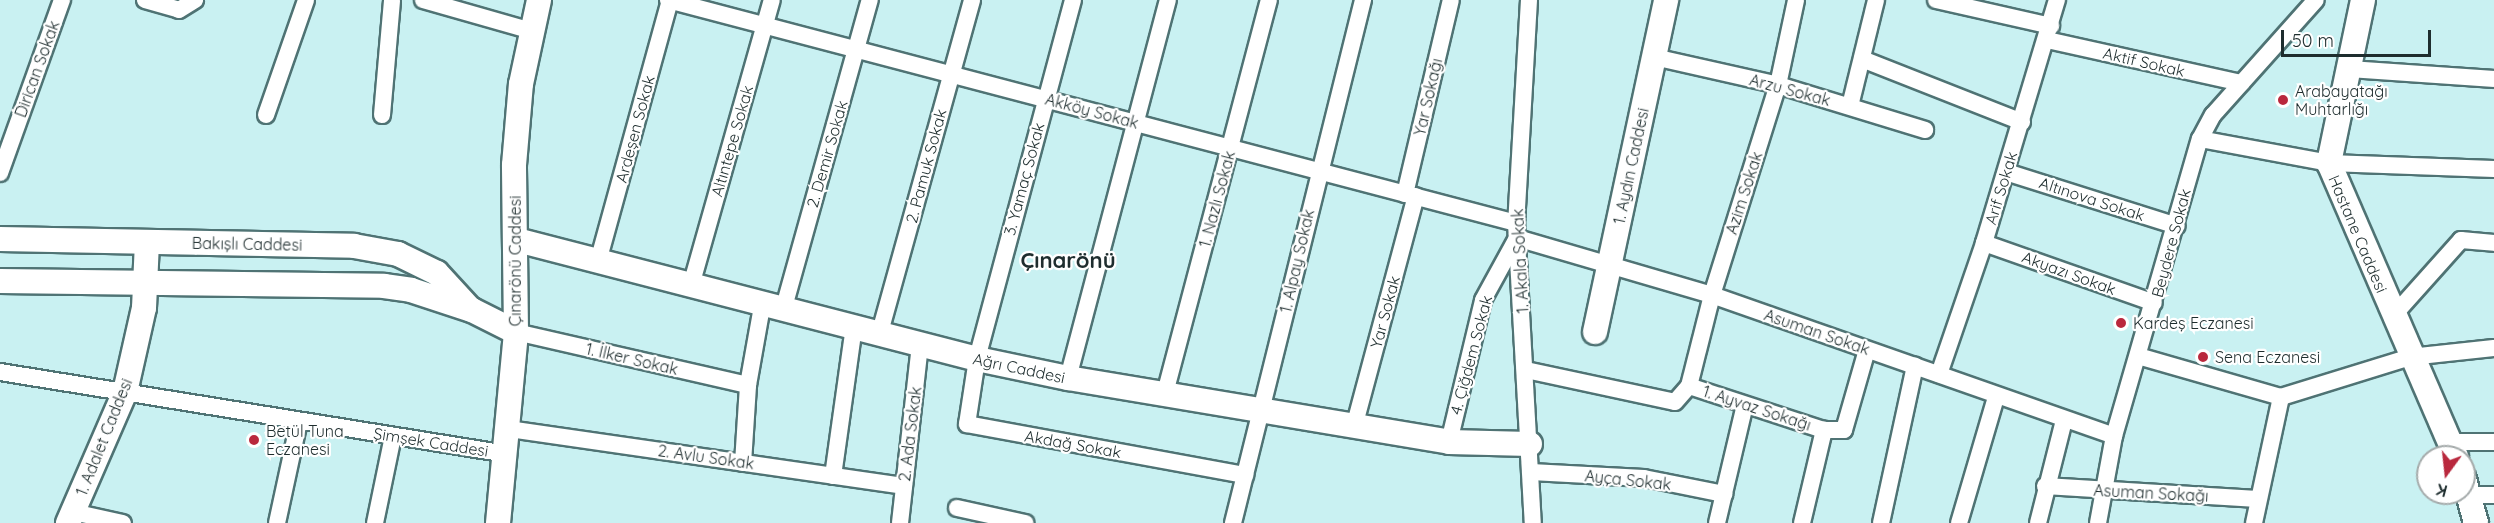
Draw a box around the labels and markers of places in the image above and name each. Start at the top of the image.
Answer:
place label: Arabayatağı Muhtarlığı [2295,81,2388,119]
marker: Arabayatağı Muhtarlığı [2276,93,2290,107]
place label: Kardeş Eczanesi [2133,313,2254,333]
marker: Kardeş Eczanesi [2114,316,2128,330]
place label: Sena Eczanesi [2215,347,2320,367]
marker: Sena Eczanesi [2196,350,2210,364]
place label: Betül Tuna Eczanesi [266,421,344,459]
marker: Betül Tuna Eczanesi [247,433,261,447]

